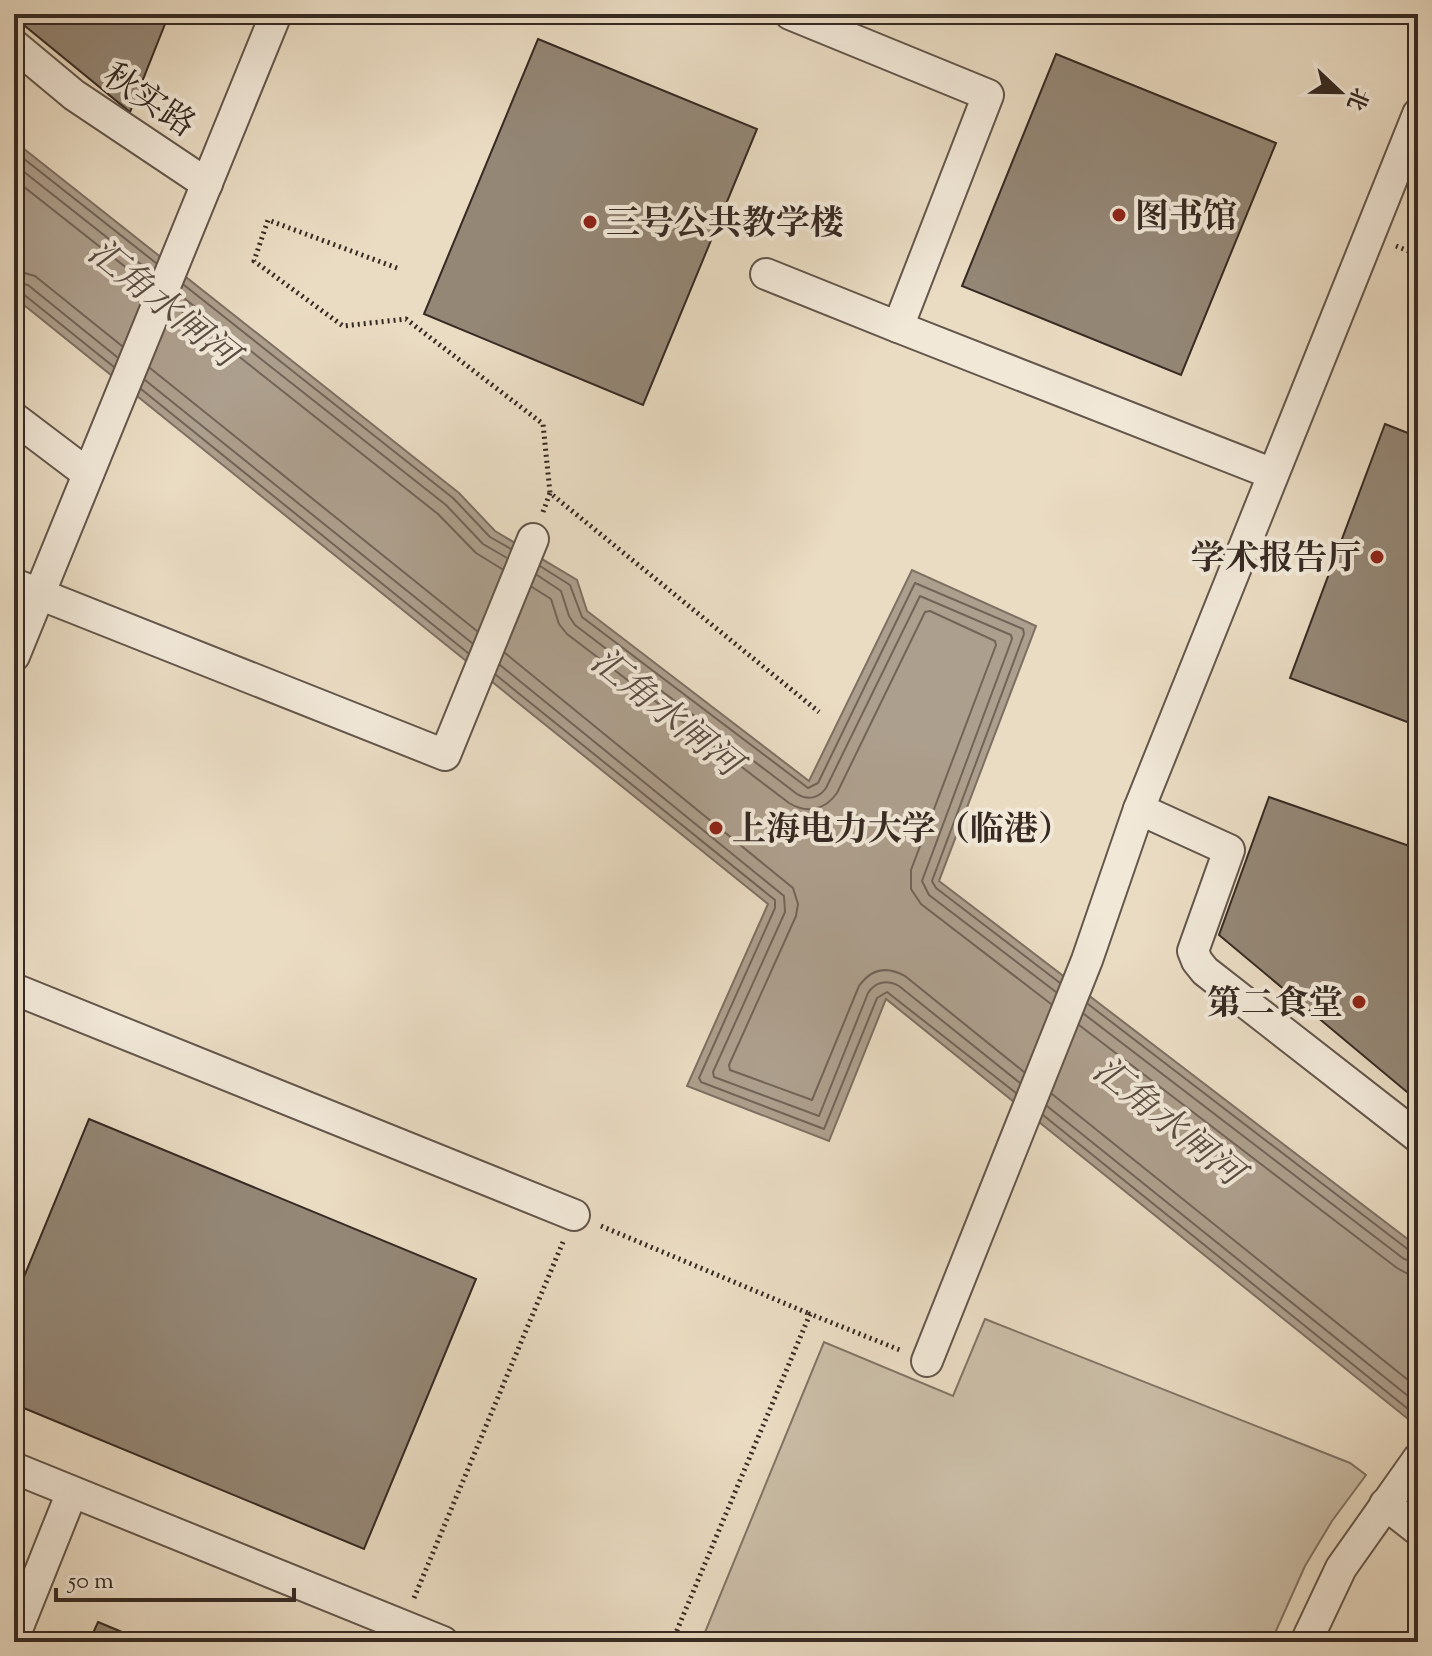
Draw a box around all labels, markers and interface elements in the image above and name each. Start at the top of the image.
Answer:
north arrow [1300,52,1380,132]
street label: 秋实路 [92,53,204,151]
text: 北 [1337,82,1375,115]
place label: 图书馆 [1135,194,1237,243]
place label: 三号公共教学楼 [606,201,844,250]
marker: 图书馆 [1110,206,1128,224]
marker: 三号公共教学楼 [581,213,599,231]
water label: 汇角水闸河 [75,228,252,386]
place label: 学术报告厅 [1191,536,1361,585]
marker: 学术报告厅 [1368,548,1386,566]
water label: 汇角水闸河 [578,637,755,795]
place label: 上海电力大学（临港） [732,807,1072,856]
marker: 上海电力大学（临港） [707,819,725,837]
place label: 第二食堂 [1207,981,1343,1030]
marker: 第二食堂 [1350,993,1368,1011]
water label: 汇角水闸河 [1080,1046,1257,1204]
scale bar [56,1552,294,1602]
text: 50 m [66,1565,114,1599]

